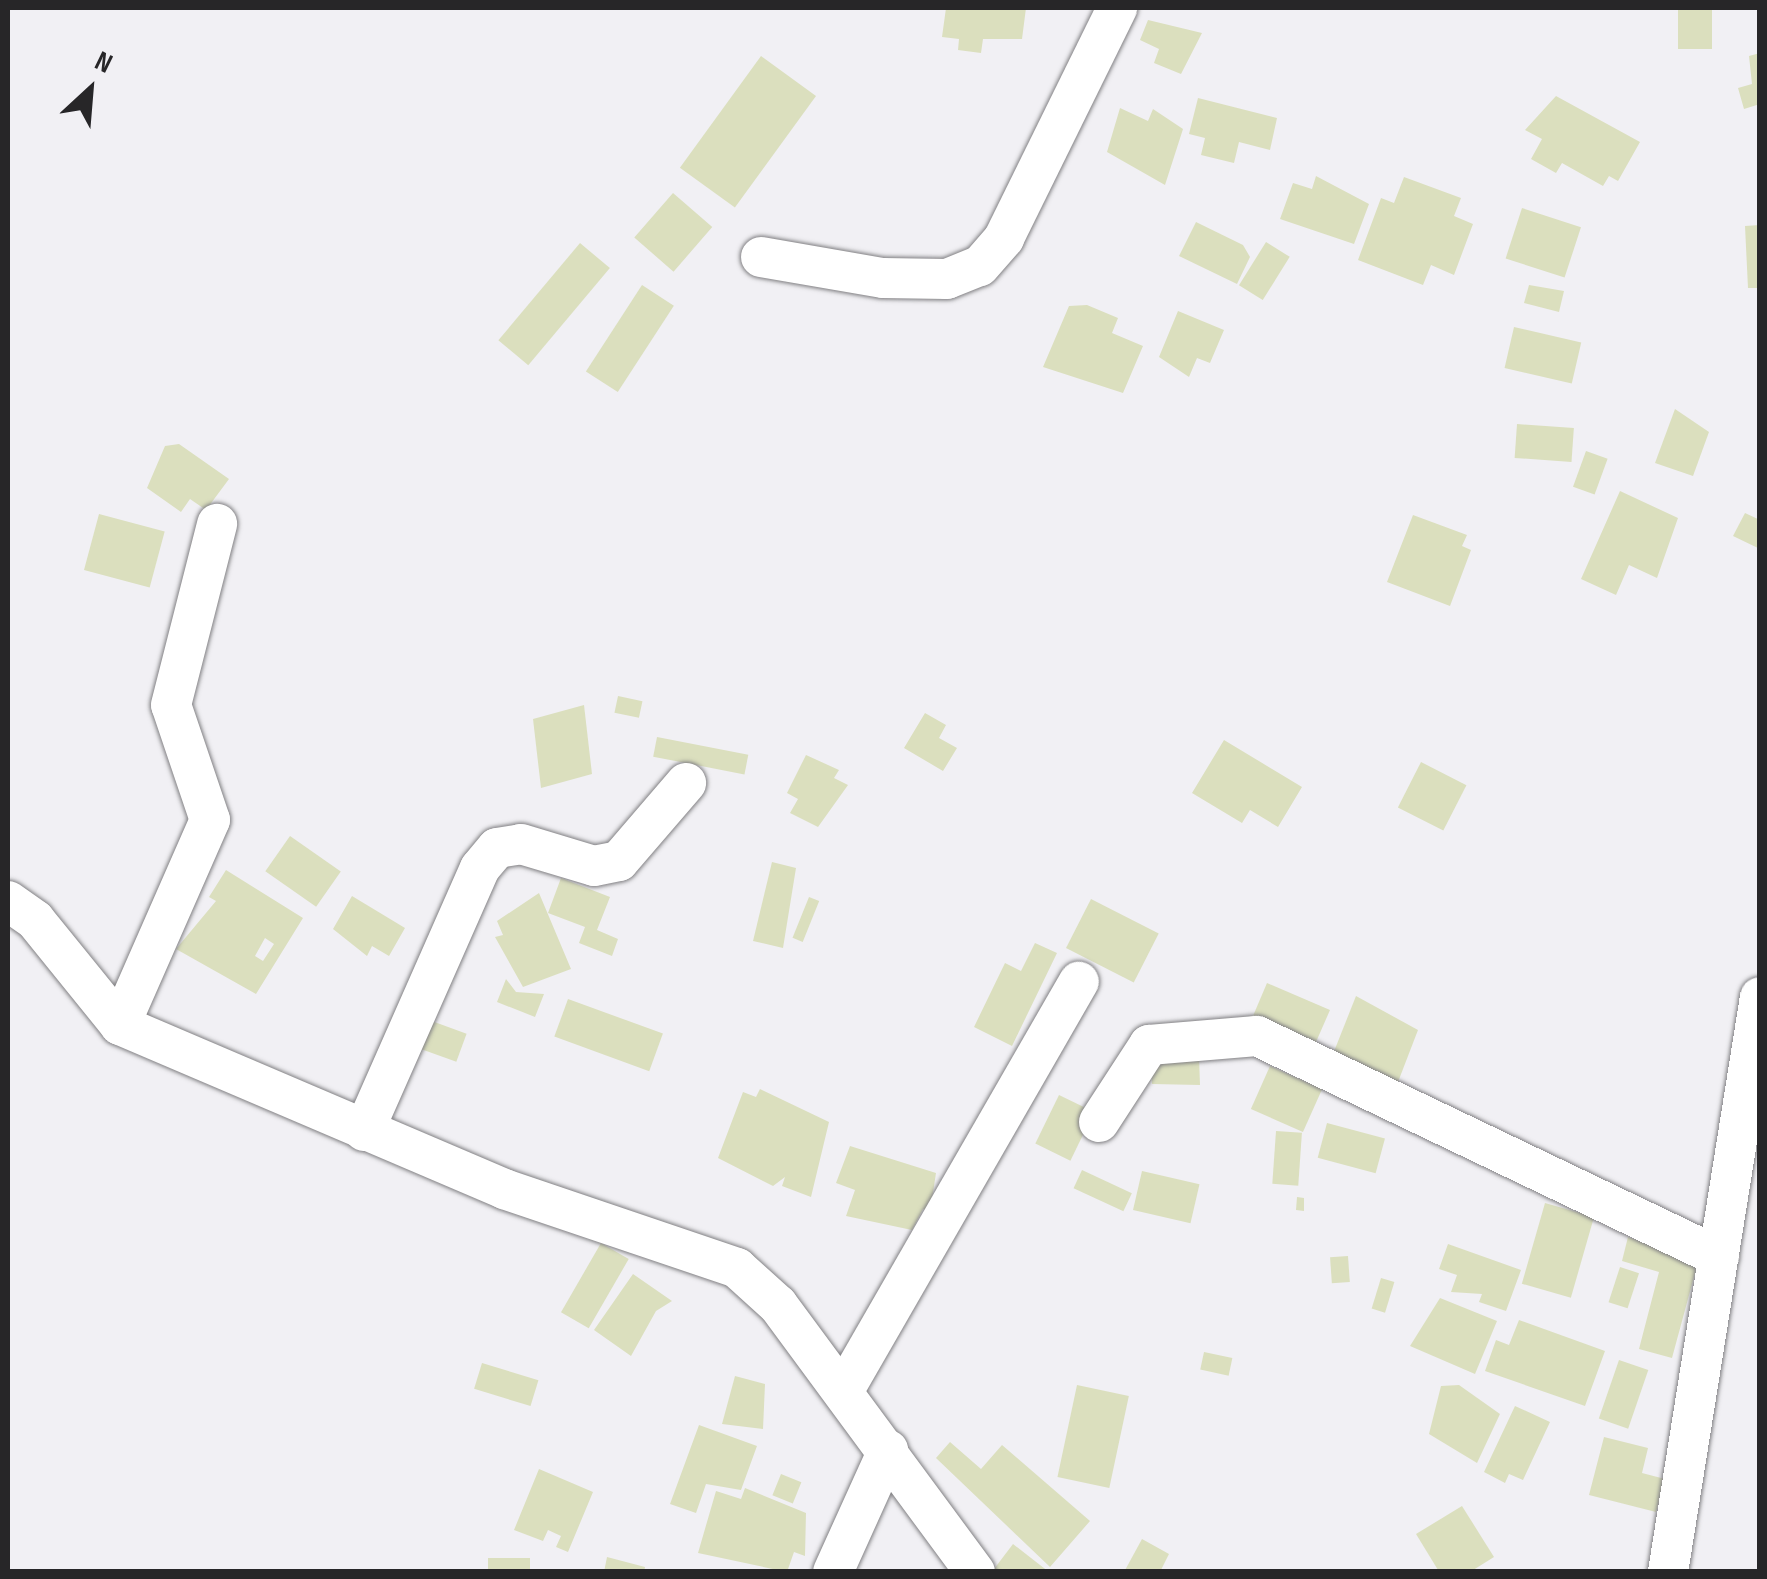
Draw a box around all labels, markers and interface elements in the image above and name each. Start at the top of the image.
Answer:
north arrow [40,40,140,140]
text: N [89,44,117,81]

